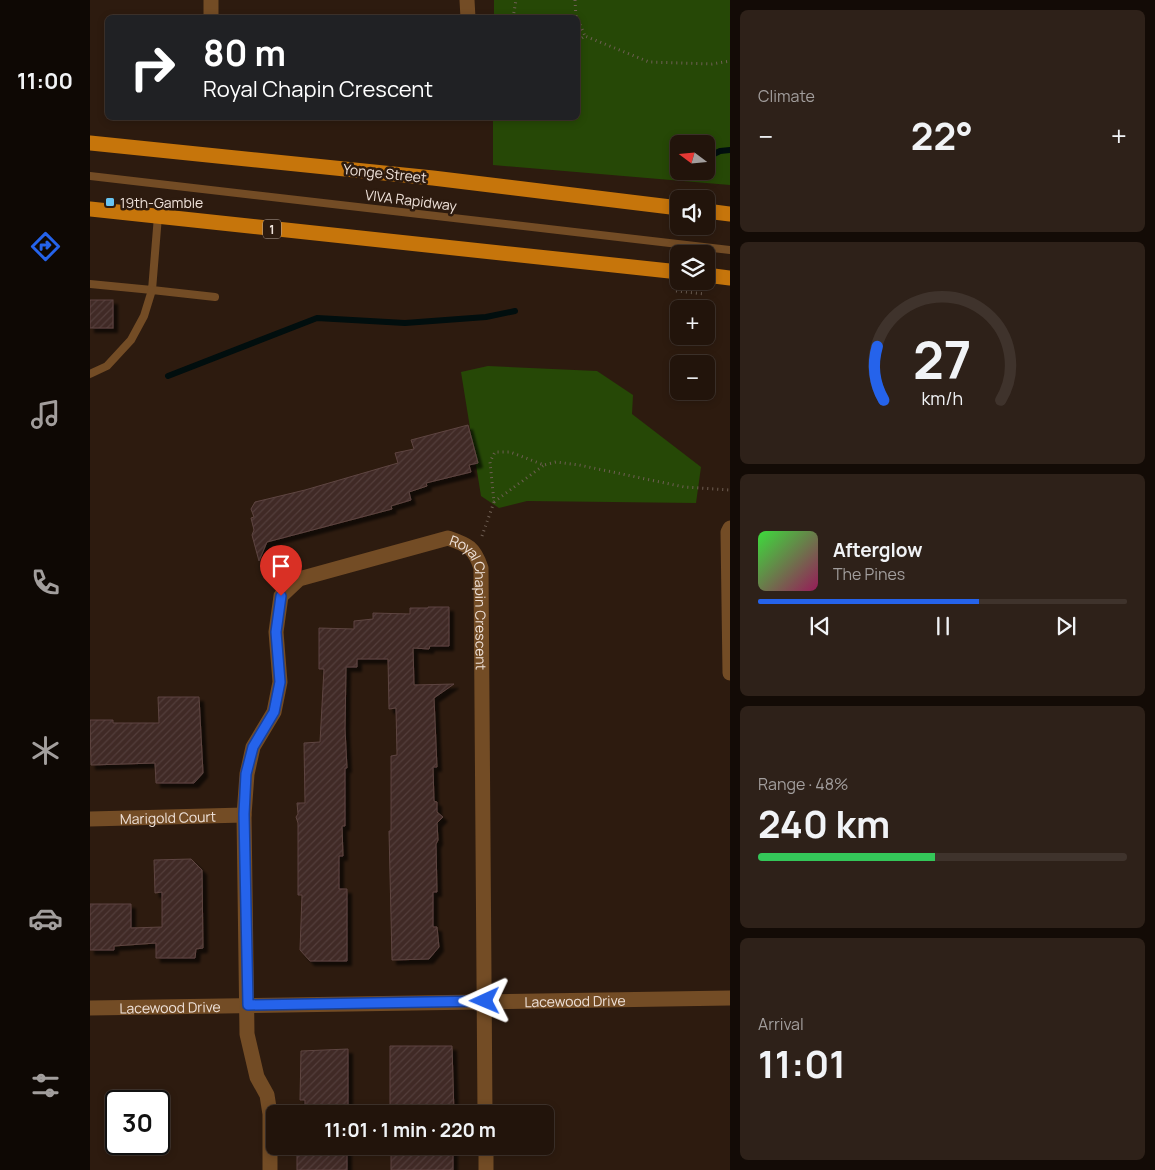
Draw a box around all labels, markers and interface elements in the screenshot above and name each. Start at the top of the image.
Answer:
text: 80 m [203,29,286,77]
icon: right [120,35,185,100]
text: 11:00 [17,66,73,96]
text: Royal Chapin Crescent [203,74,433,104]
text: Climate [758,85,815,107]
text: 22° [911,109,973,161]
text: − [758,117,773,155]
text: + [1111,117,1127,155]
north arrow [670,135,715,180]
map controls [670,135,715,400]
street label: Yonge Street [342,159,428,187]
street label: VIVA Rapidway [364,185,459,215]
button: sound [670,190,715,235]
place label: 19th-Gamble [120,193,203,212]
marker: 19th-Gamble [104,196,116,208]
road number: 1 [263,220,281,238]
icon: directions [28,229,63,264]
button: layers [670,245,715,290]
button: + [670,300,715,345]
text: 27 [913,324,972,395]
button: − [670,355,715,400]
text: km/h [922,386,963,410]
icon: music [28,397,63,432]
street label: Royal Chapin Crescent [447,530,491,671]
text: Afterglow [833,537,922,563]
pin [260,545,302,596]
icon: arrive [267,552,295,580]
text: The Pines [833,563,905,585]
icon: phone [28,565,63,600]
icon: previous [806,612,834,640]
icon: pause [929,612,957,640]
icon: next [1052,612,1080,640]
icon: climate [28,733,63,768]
text: Range · 48% [758,773,848,795]
text: 240 km [758,797,890,849]
street label: Marigold Court [120,806,217,828]
icon: car [28,901,63,936]
position arrow [458,974,510,1026]
street label: Lacewood Drive [524,990,626,1011]
street label: Lacewood Drive [119,996,221,1017]
text: Arrival [758,1013,804,1035]
text: 11:01 [758,1037,846,1089]
icon: filters [28,1068,63,1103]
speed limit sign: 30 [105,1090,170,1155]
text: 11:01 · 1 min · 220 m [324,1117,496,1143]

